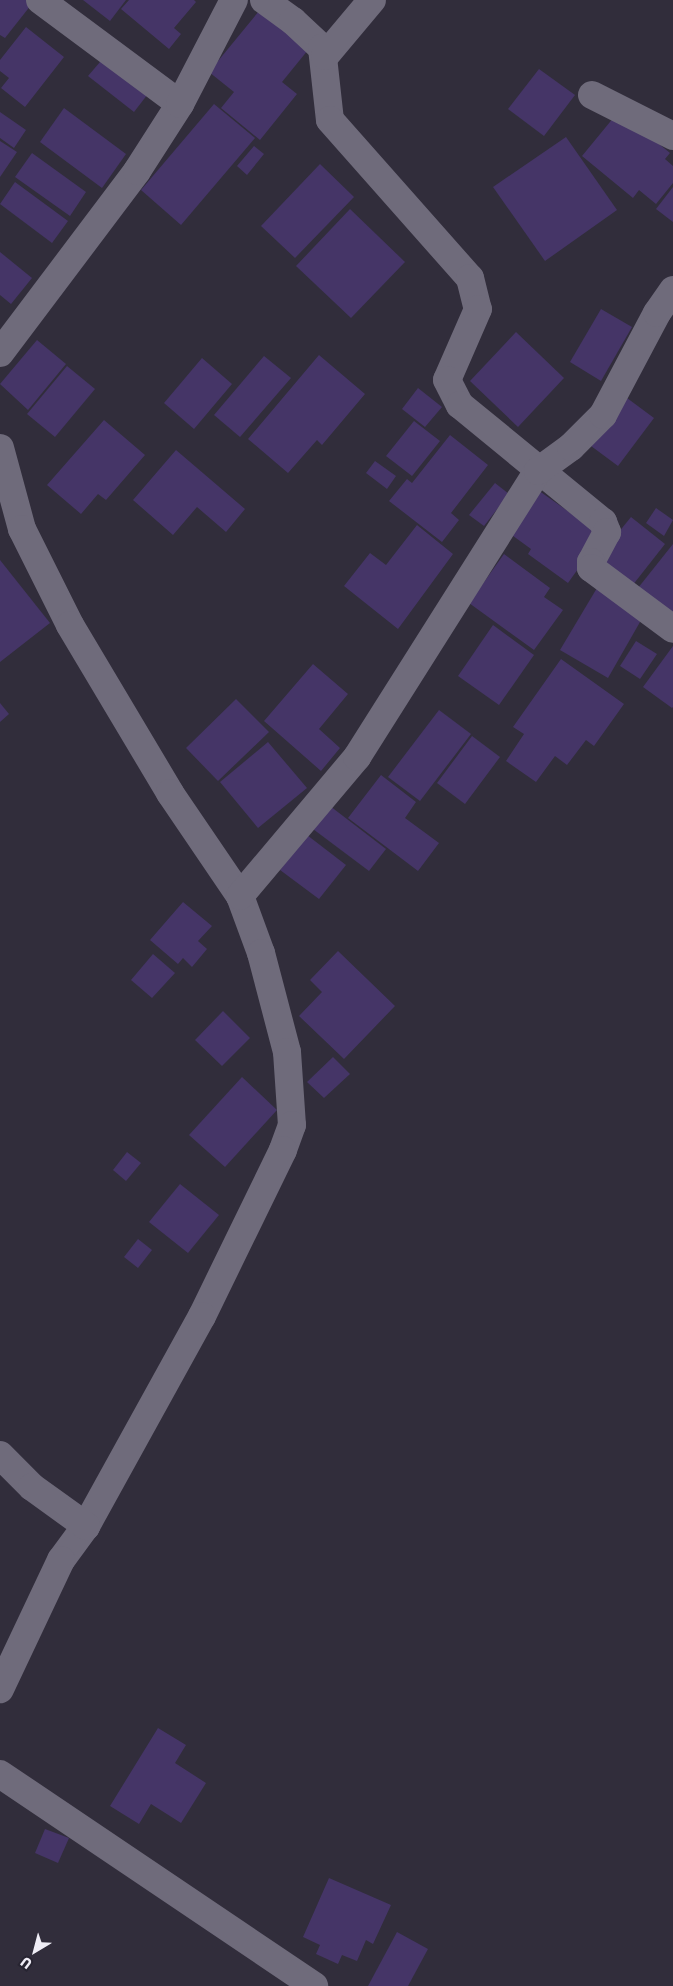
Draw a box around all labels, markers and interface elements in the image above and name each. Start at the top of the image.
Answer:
north arrow [10,1926,60,1976]
text: U [16,1952,36,1974]

